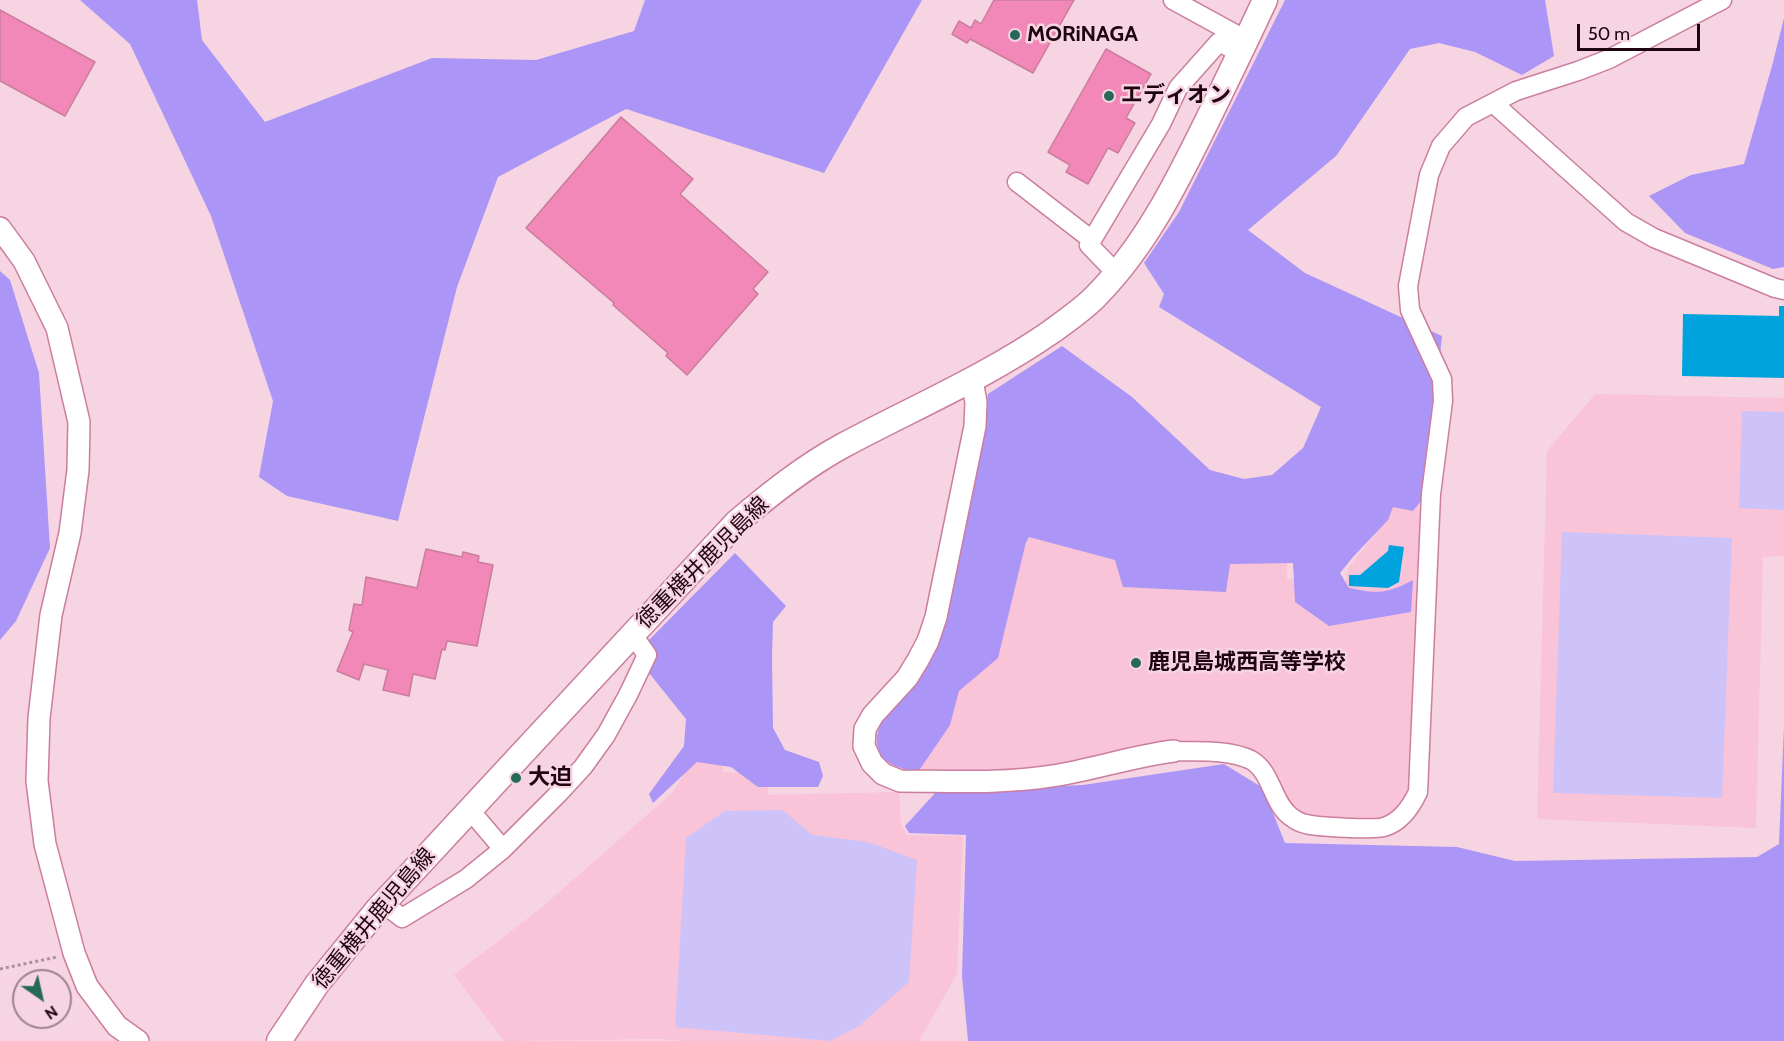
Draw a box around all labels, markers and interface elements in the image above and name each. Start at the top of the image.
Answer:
scale bar [1580,12,1703,50]
place label: MORiNAGA [1027,22,1138,48]
text: 50 m [1588,23,1630,45]
marker: MORiNAGA [1008,28,1022,42]
place label: エディオン [1121,83,1231,109]
marker: エディオン [1102,89,1116,103]
street label: 徳重横井鹿児島線 [631,491,775,635]
place label: 鹿児島城西高等学校 [1148,650,1346,676]
marker: 鹿児島城西高等学校 [1129,656,1143,670]
place label: 大迫 [528,765,572,791]
marker: 大迫 [509,771,523,785]
street label: 徳重横井鹿児島線 [307,843,441,995]
north arrow [12,969,72,1029]
text: N [41,1002,61,1024]

